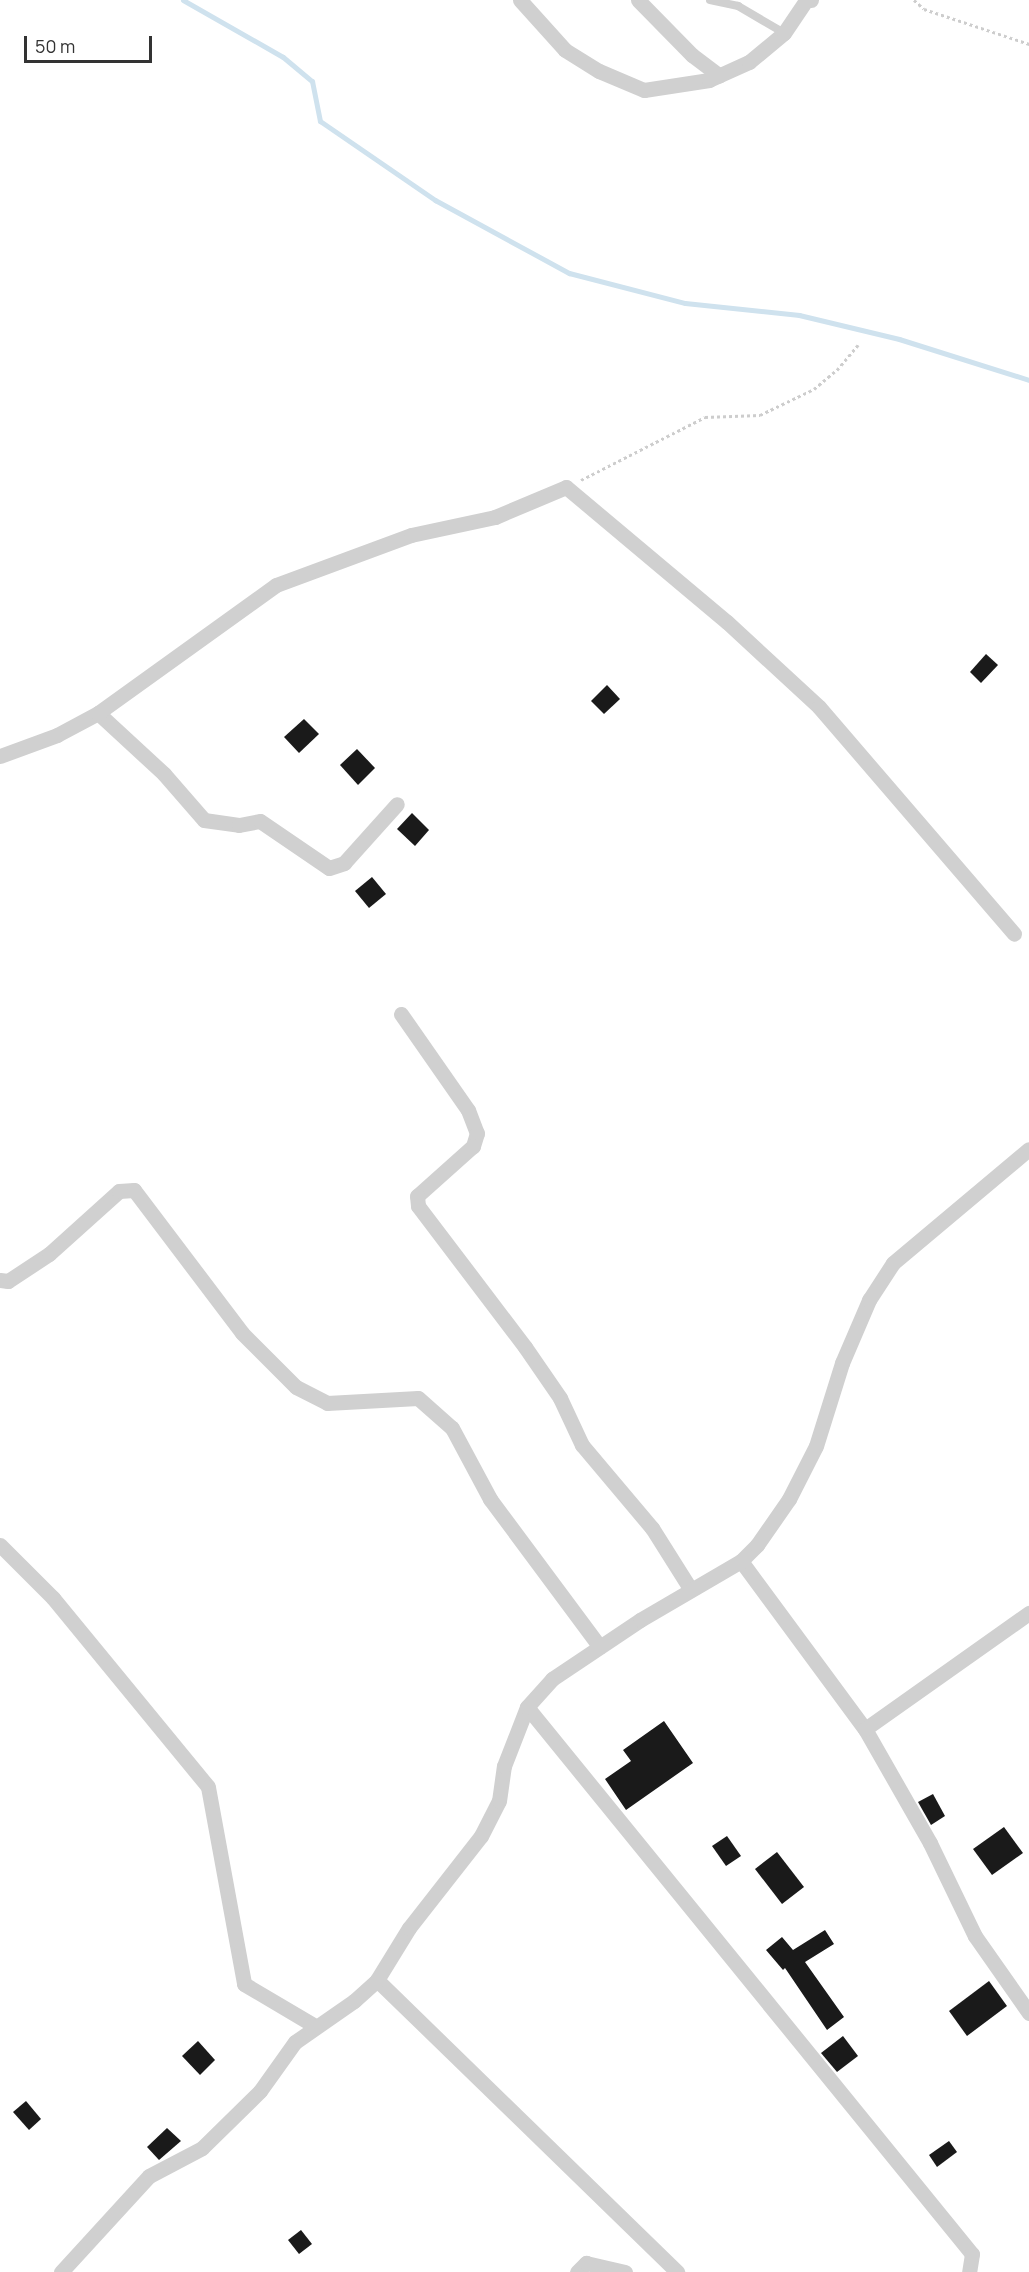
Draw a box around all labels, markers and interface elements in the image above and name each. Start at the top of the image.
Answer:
scale bar [27,24,154,62]
text: 50 m [35,34,75,58]

